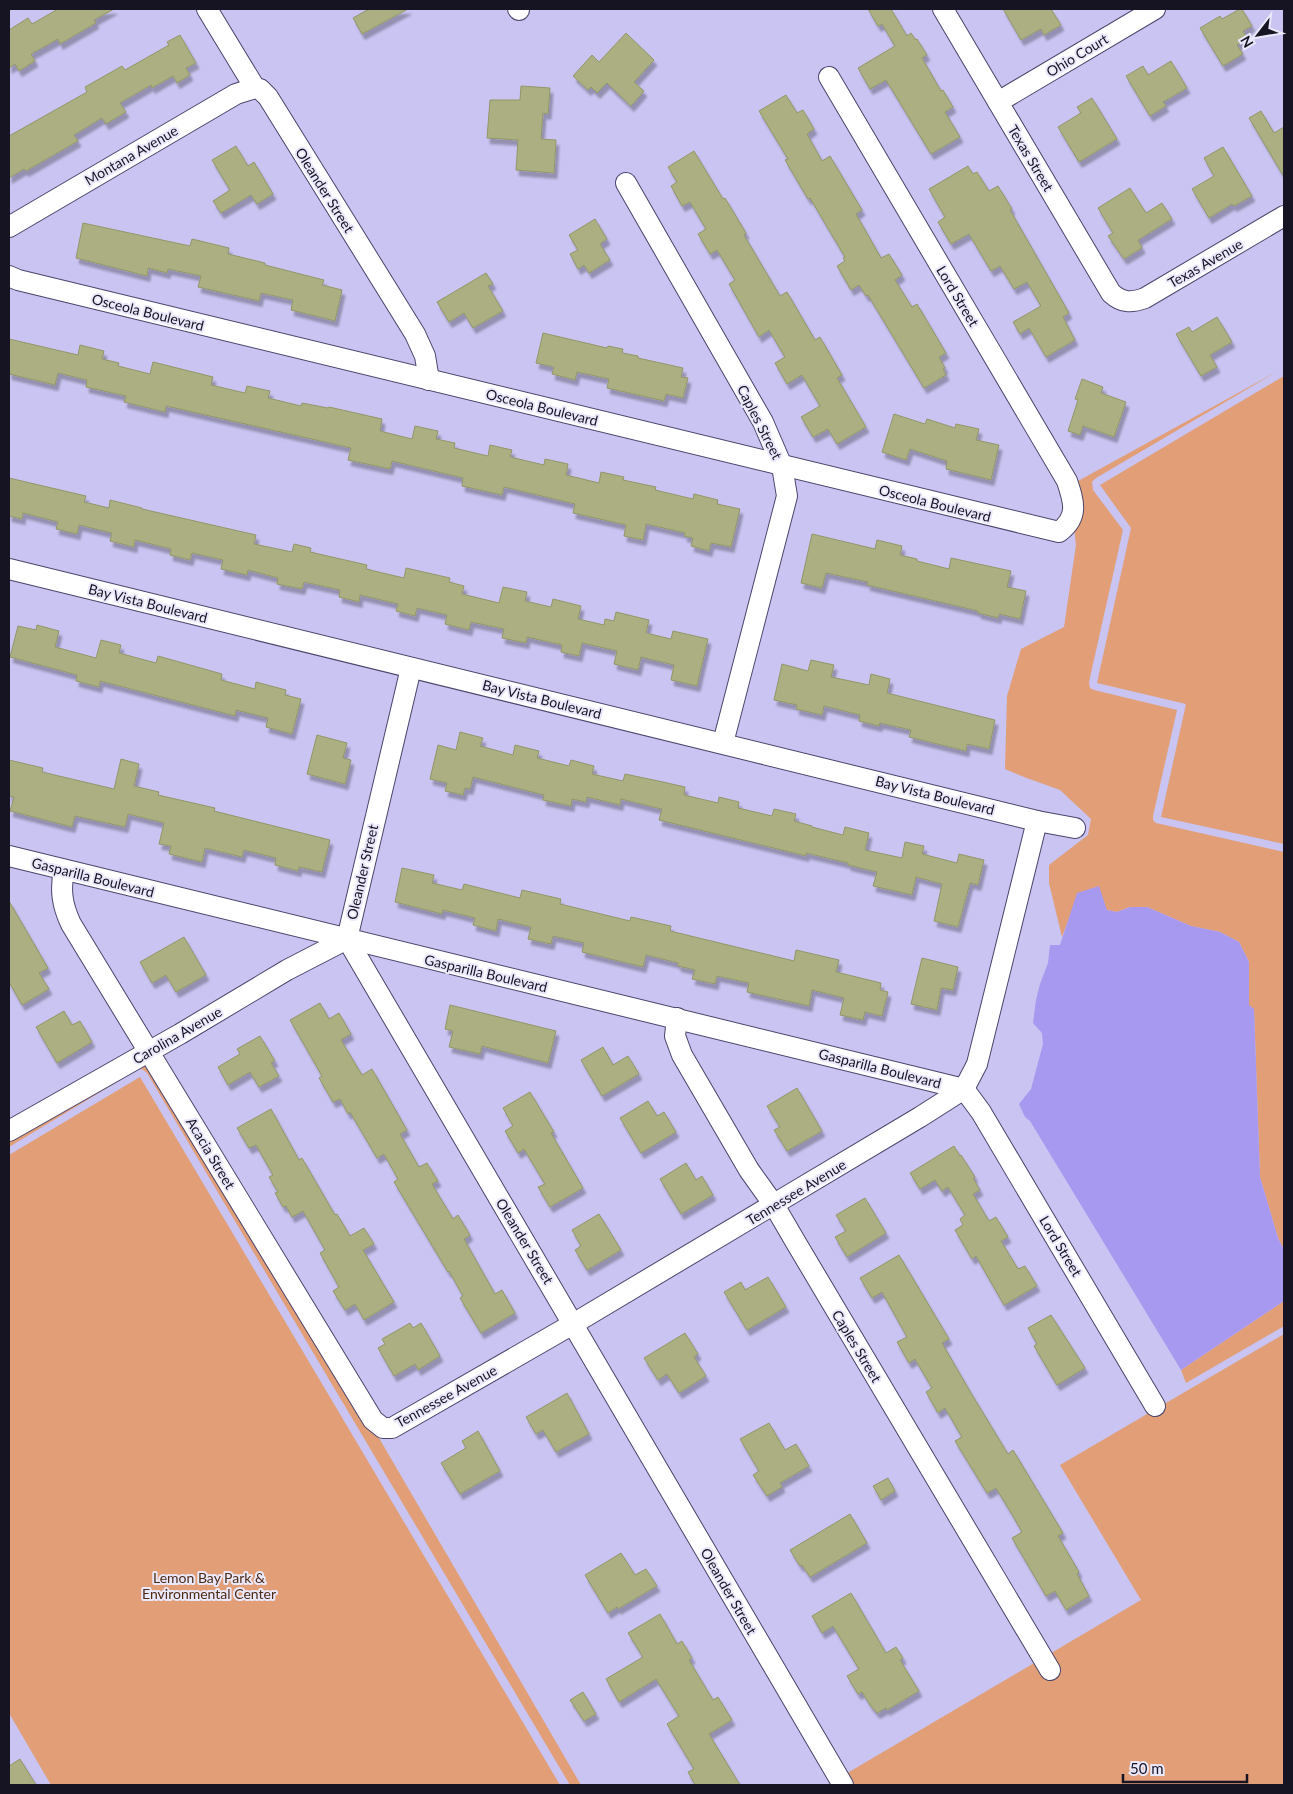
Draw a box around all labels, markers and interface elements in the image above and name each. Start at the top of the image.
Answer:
north arrow [1233,10,1283,60]
street label: Ohio Court [1043,30,1111,80]
text: N [1236,33,1256,51]
street label: Montana Avenue [81,121,181,189]
street label: Texas Street [1005,122,1057,194]
street label: Oleander Street [292,144,358,236]
street label: Texas Avenue [1165,235,1245,291]
street label: Lord Street [933,263,983,329]
street label: Osceola Boulevard [90,290,206,334]
street label: Caples Street [734,382,786,462]
street label: Osceola Boulevard [484,385,600,429]
street label: Osceola Boulevard [877,481,993,525]
street label: Bay Vista Boulevard [87,580,209,626]
street label: Bay Vista Boulevard [481,676,603,722]
street label: Bay Vista Boulevard [874,772,996,818]
street label: Oleander Street [343,823,381,921]
street label: Gasparilla Boulevard [30,854,156,900]
street label: Gasparilla Boulevard [423,951,549,995]
street label: Carolina Avenue [129,1003,225,1067]
street label: Gasparilla Boulevard [817,1045,943,1091]
street label: Acacia Street [183,1114,239,1192]
street label: Tennessee Avenue [743,1156,849,1228]
street label: Oleander Street [493,1195,557,1287]
street label: Lord Street [1036,1213,1086,1279]
street label: Caples Street [829,1307,885,1385]
street label: Tennessee Avenue [392,1361,500,1431]
street label: Oleander Street [697,1545,761,1637]
park label: Lemon Bay Park & Environmental Center [142,1569,276,1602]
scale bar [1123,1752,1247,1784]
text: 50 m [1130,1759,1164,1777]

